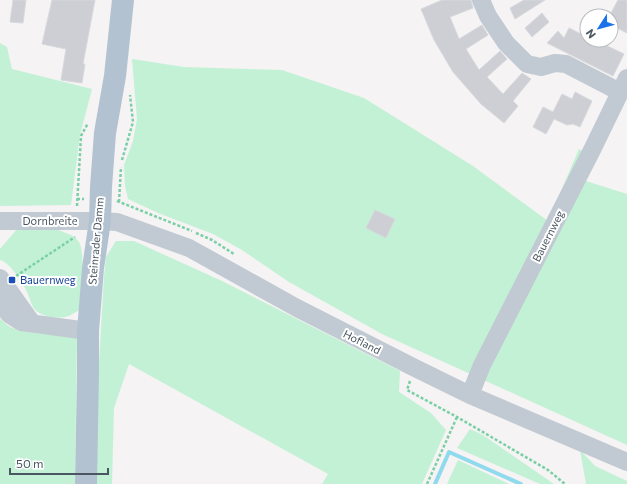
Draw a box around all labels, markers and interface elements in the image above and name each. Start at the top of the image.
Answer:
north arrow [579,8,619,48]
text: N [583,27,598,41]
street label: Steinrader Damm [85,197,106,285]
street label: Bauernweg [529,208,566,264]
street label: Dornbreite [23,214,78,227]
place label: Bauernweg [20,273,76,286]
marker: Bauernweg [7,275,17,285]
street label: Hofland [341,327,383,356]
scale bar [10,450,108,476]
text: 50 m [16,456,44,470]

